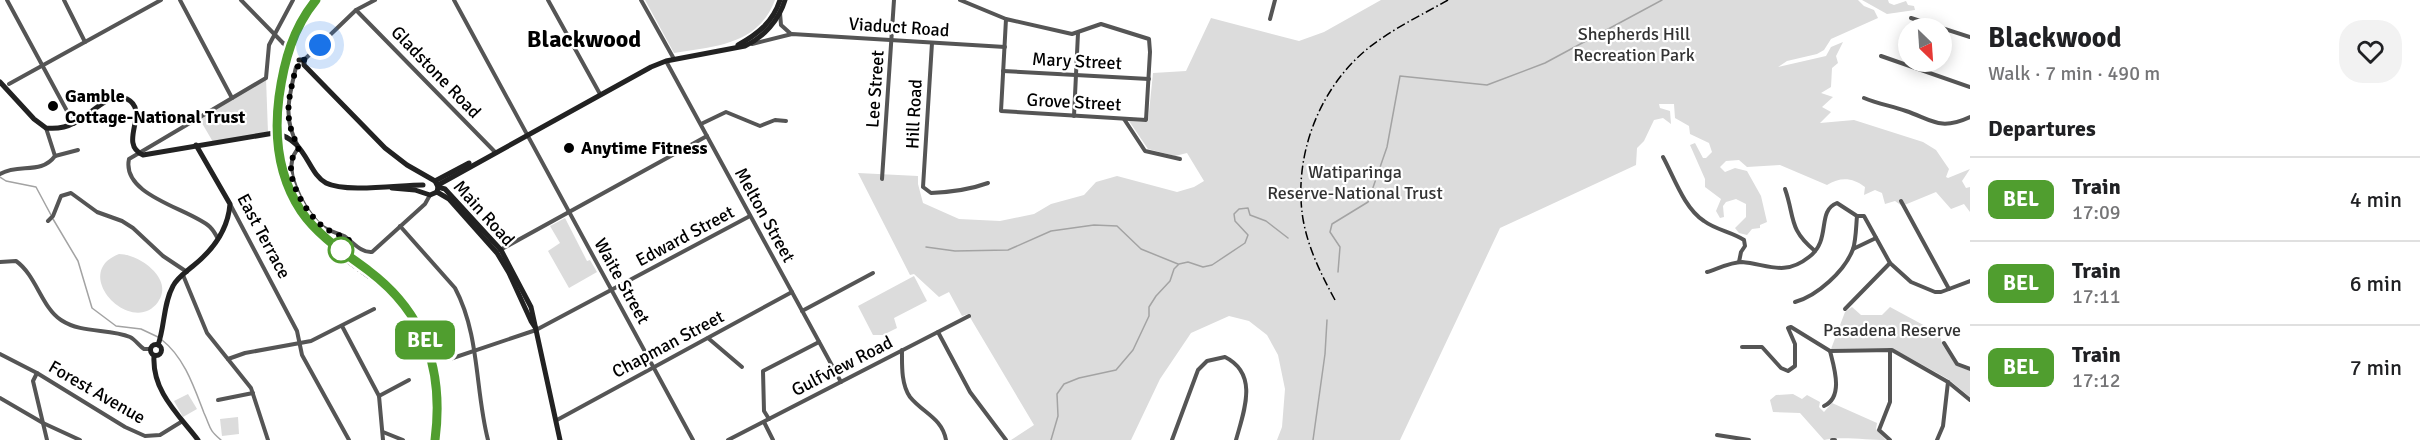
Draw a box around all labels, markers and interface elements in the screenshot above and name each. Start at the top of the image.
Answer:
street label: Viaduct Road [848,13,950,41]
north arrow [1898,18,1952,72]
map controls [1898,18,1952,72]
button: heart [2339,20,2402,83]
street label: Gladstone Road [386,21,486,123]
text: Blackwood [1988,21,2121,55]
park label: Shepherds Hill Recreation Park [1573,23,1695,66]
district label: Blackwood [527,24,641,54]
your location [305,30,335,60]
street label: Mary Street [1031,48,1123,74]
street label: Lee Street [861,49,889,129]
text: Walk · 7 min · 490 m [1988,61,2160,86]
street label: Hill Road [901,79,927,149]
place label: Gamble Cottage-National Trust [65,85,245,128]
street label: Grove Street [1026,89,1122,115]
marker: Gamble Cottage-National Trust [46,99,60,113]
text: Departures [1988,115,2096,142]
place label: Anytime Fitness [581,137,708,159]
marker: Anytime Fitness [562,141,576,155]
park label: Watiparinga Reserve-National Trust [1267,161,1443,204]
street label: Melton Street [730,164,800,266]
text: Train [2072,173,2121,200]
street label: Main Road [449,176,519,250]
text: BEL [2003,186,2039,212]
text: 4 min [2350,186,2402,213]
street label: East Terrace [232,190,296,282]
text: 17:09 [2072,200,2121,225]
street label: Edward Street [632,201,738,271]
street label: Waite Street [589,234,655,328]
unlabelled marker [328,237,354,263]
text: Train [2072,257,2121,284]
text: BEL [2003,270,2039,296]
text: 6 min [2350,270,2402,297]
text: 17:11 [2072,284,2121,309]
street label: Chapman Street [608,305,728,383]
park label: Pasadena Reserve [1823,319,1961,341]
line badge: BEL [390,320,460,360]
text: BEL [407,327,443,353]
street label: Gulfview Road [788,331,896,401]
text: Train [2072,341,2121,368]
text: BEL [2003,354,2039,380]
text: 7 min [2350,354,2402,381]
street label: Forest Avenue [45,355,149,429]
text: 17:12 [2072,368,2121,393]

